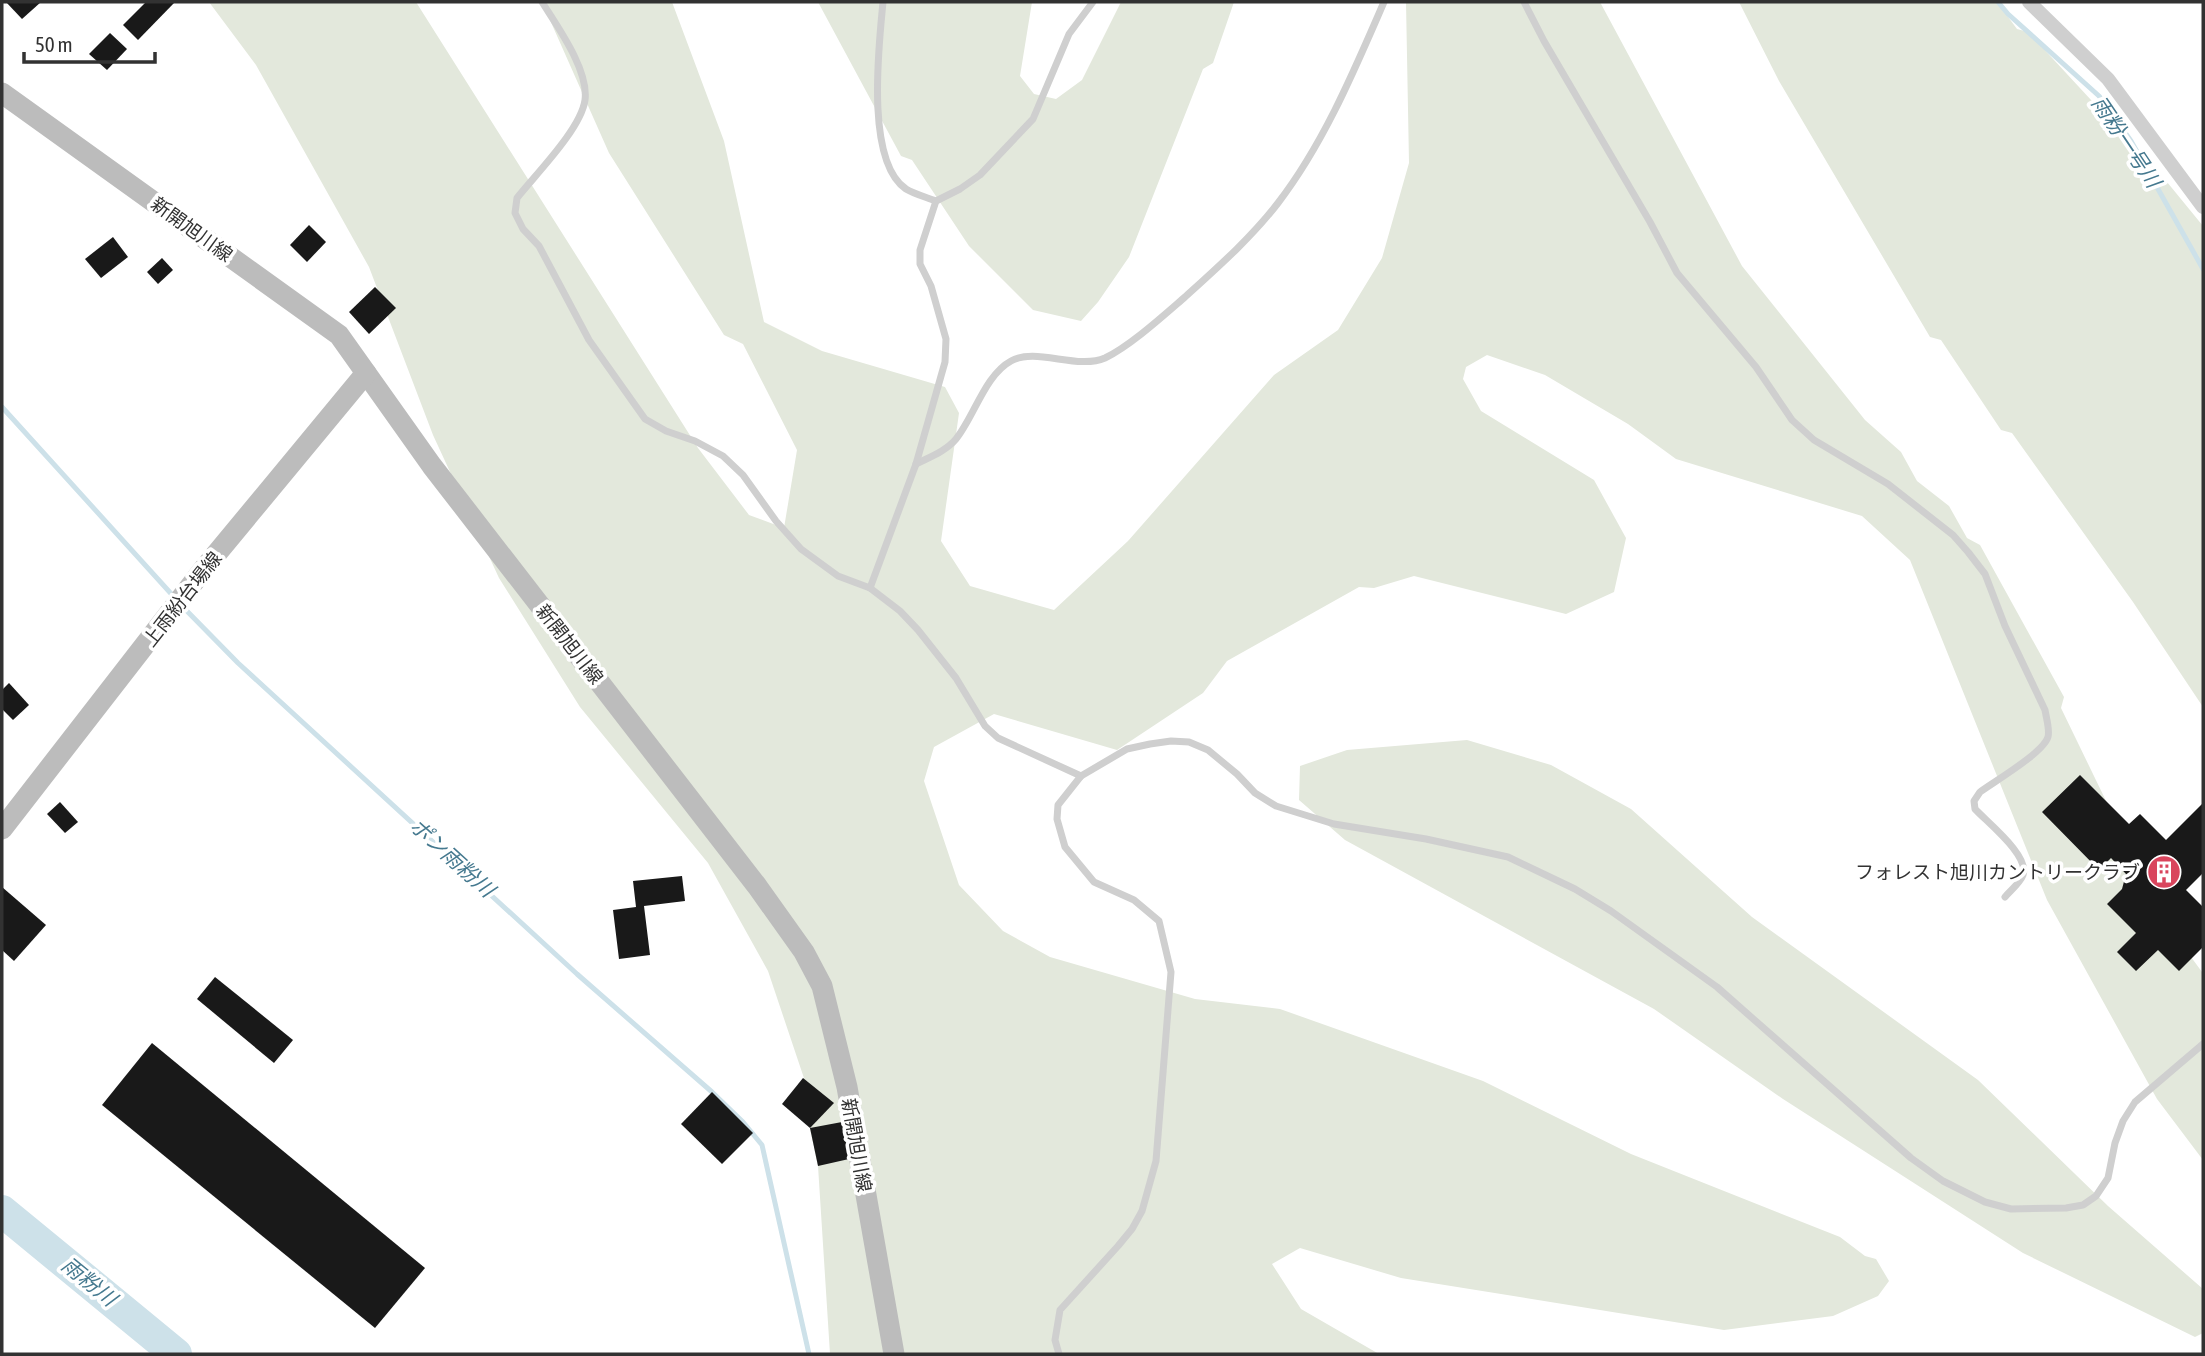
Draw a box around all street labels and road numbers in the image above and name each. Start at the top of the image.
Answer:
street label: 新開旭川線 [147,192,237,266]
street label: 上雨紛台場線 [138,547,226,651]
street label: 新開旭川線 [532,600,608,688]
street label: 新開旭川線 [838,1096,876,1194]

